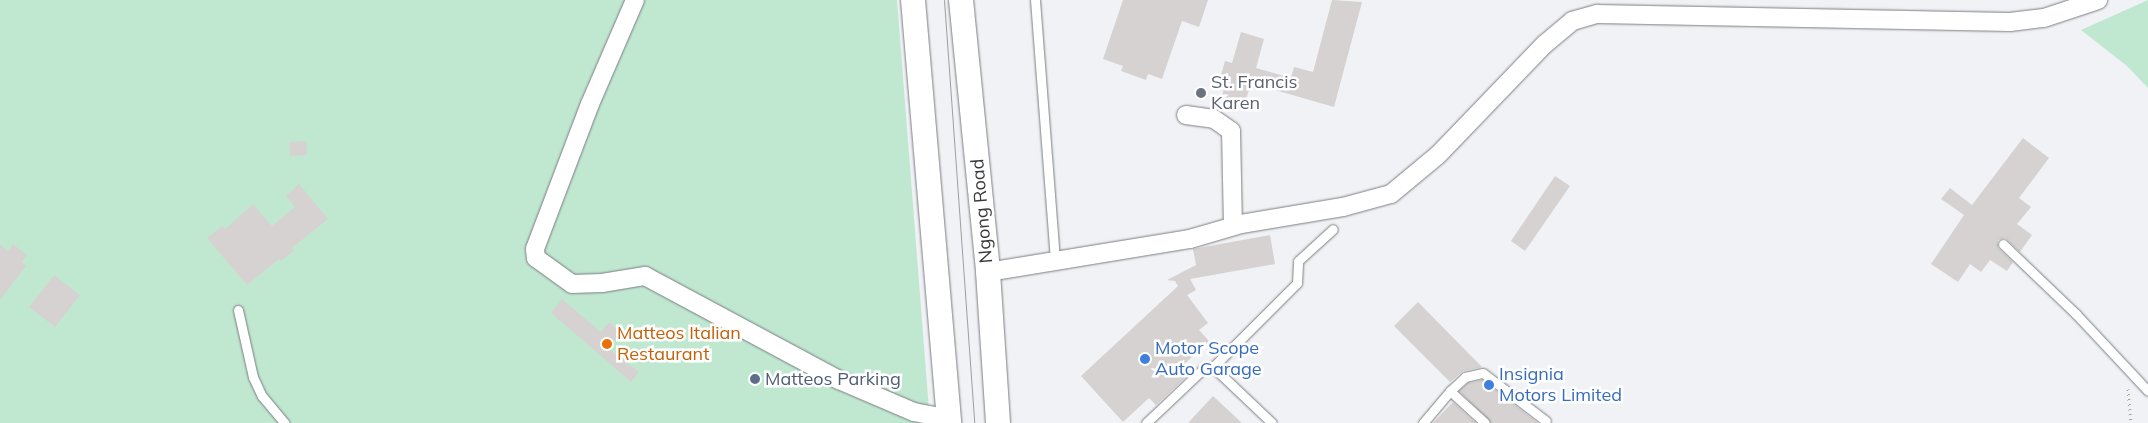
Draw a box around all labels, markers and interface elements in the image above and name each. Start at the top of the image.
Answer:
place label: St. Francis Karen [1211,72,1297,115]
marker: St. Francis Karen [1195,87,1207,99]
street label: Ngong Road [967,158,997,264]
place label: Matteos Italian Restaurant [617,323,741,366]
marker: Matteos Italian Restaurant [601,338,613,350]
place label: Motor Scope Auto Garage [1155,338,1262,380]
marker: Motor Scope Auto Garage [1139,353,1151,365]
place label: Insignia Motors Limited [1499,364,1622,406]
place label: Matteos Parking [765,368,901,390]
marker: Matteos Parking [749,373,761,385]
marker: Insignia Motors Limited [1483,379,1495,391]

